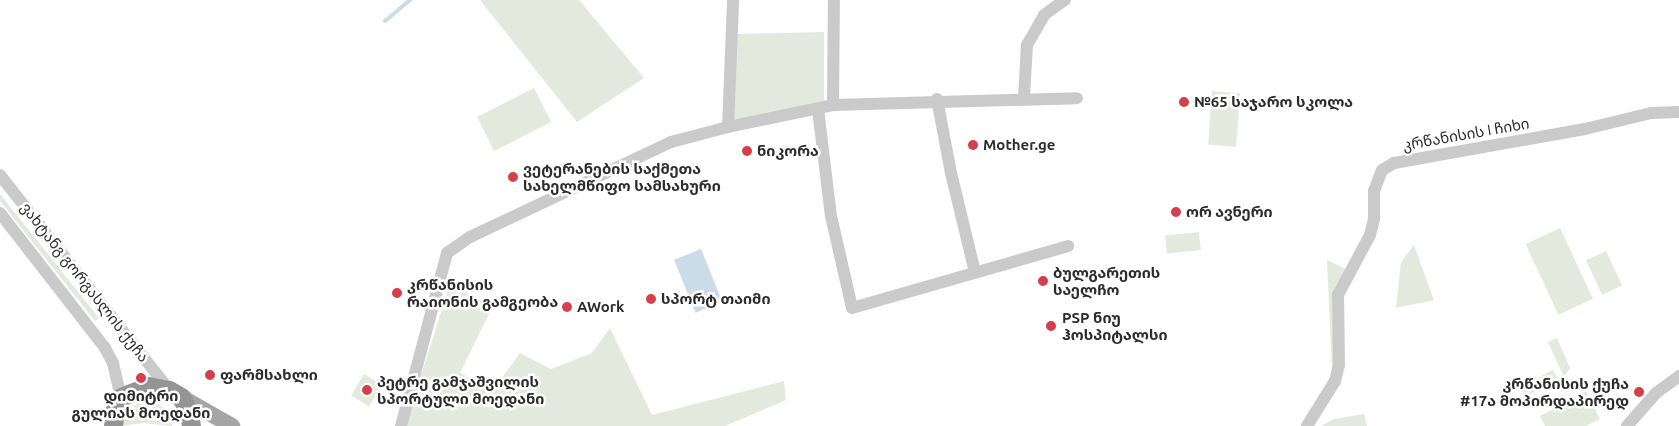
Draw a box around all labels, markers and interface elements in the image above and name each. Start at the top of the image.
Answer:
place label: №65 საჯარო სკოლა [1194,93,1353,111]
marker: №65 საჯარო სკოლა [1178,96,1190,108]
street label: კრწანისის I ჩიხი [1401,114,1531,154]
place label: Mother.ge [983,136,1055,154]
marker: Mother.ge [967,139,979,151]
place label: ნიკორა [757,142,819,160]
marker: ნიკორა [741,145,753,157]
place label: ვეტერანების საქმეთა სახელმწიფო სამსახური [523,159,721,194]
marker: ვეტერანების საქმეთა სახელმწიფო სამსახური [507,171,519,183]
street label: ვახტანგ გორგასლის ქუჩა [17,199,153,365]
place label: ორ ავნერი [1186,203,1273,221]
marker: ორ ავნერი [1170,206,1182,218]
place label: ბულგარეთის საელჩო [1053,263,1160,298]
place label: კრწანისის რაიონის გამგეობა [407,275,558,310]
marker: ბულგარეთის საელჩო [1037,275,1049,287]
marker: კრწანისის რაიონის გამგეობა [391,287,403,299]
place label: სპორტ თაიმი [661,290,770,308]
marker: სპორტ თაიმი [645,293,657,305]
place label: AWork [577,298,624,316]
marker: AWork [561,301,573,313]
place label: PSP ნიუ ჰოსპიტალსი [1062,308,1168,343]
marker: PSP ნიუ ჰოსპიტალსი [1044,319,1058,333]
place label: ფარმსახლი [220,366,318,384]
marker: ფარმსახლი [204,369,216,381]
marker: დიმიტრი გულიას მოედანი [135,372,147,384]
place label: პეტრე გამჯაშვილის სპორტული მოედანი [377,372,544,407]
place label: კრწანისის ქუჩა #17ა მოპირდაპირედ [1460,374,1629,409]
marker: პეტრე გამჯაშვილის სპორტული მოედანი [361,384,373,396]
place label: დიმიტრი გულიას მოედანი [72,386,210,421]
marker: კრწანისის ქუჩა #17ა მოპირდაპირედ [1633,386,1645,398]

